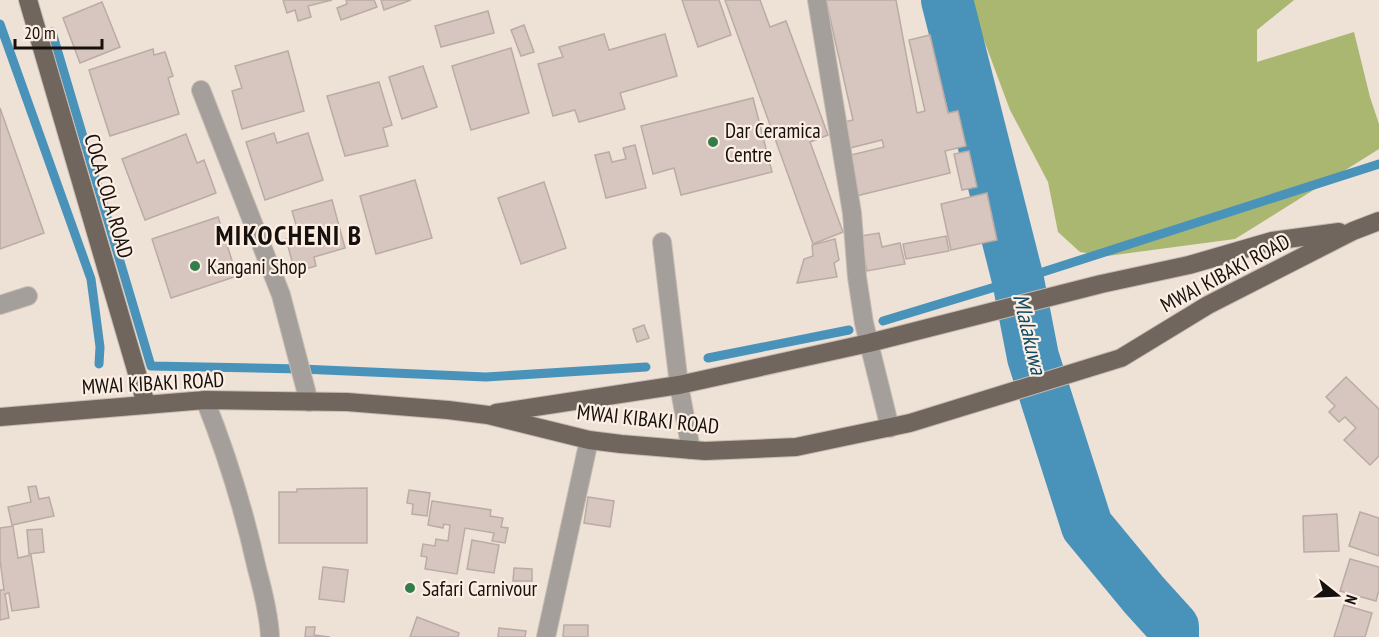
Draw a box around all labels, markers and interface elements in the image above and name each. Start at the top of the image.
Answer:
scale bar [15,12,102,50]
text: 20 m [24,21,56,44]
place label: Dar Ceramica Centre [725,117,821,168]
street label: COCA COLA ROAD [78,131,140,261]
marker: Dar Ceramica Centre [706,135,720,149]
district label: MIKOCHENI B [215,218,363,252]
street label: MWAI KIBAKI ROAD [1156,228,1294,318]
place label: Kangani Shop [207,253,307,280]
marker: Kangani Shop [188,259,202,273]
water label: Mlalakuwa [1007,291,1053,378]
street label: MWAI KIBAKI ROAD [81,366,225,400]
street label: MWAI KIBAKI ROAD [576,398,720,440]
north arrow [1307,565,1367,625]
place label: Safari Carnivour [422,575,538,602]
marker: Safari Carnivour [403,581,417,595]
text: N [1340,592,1362,607]

